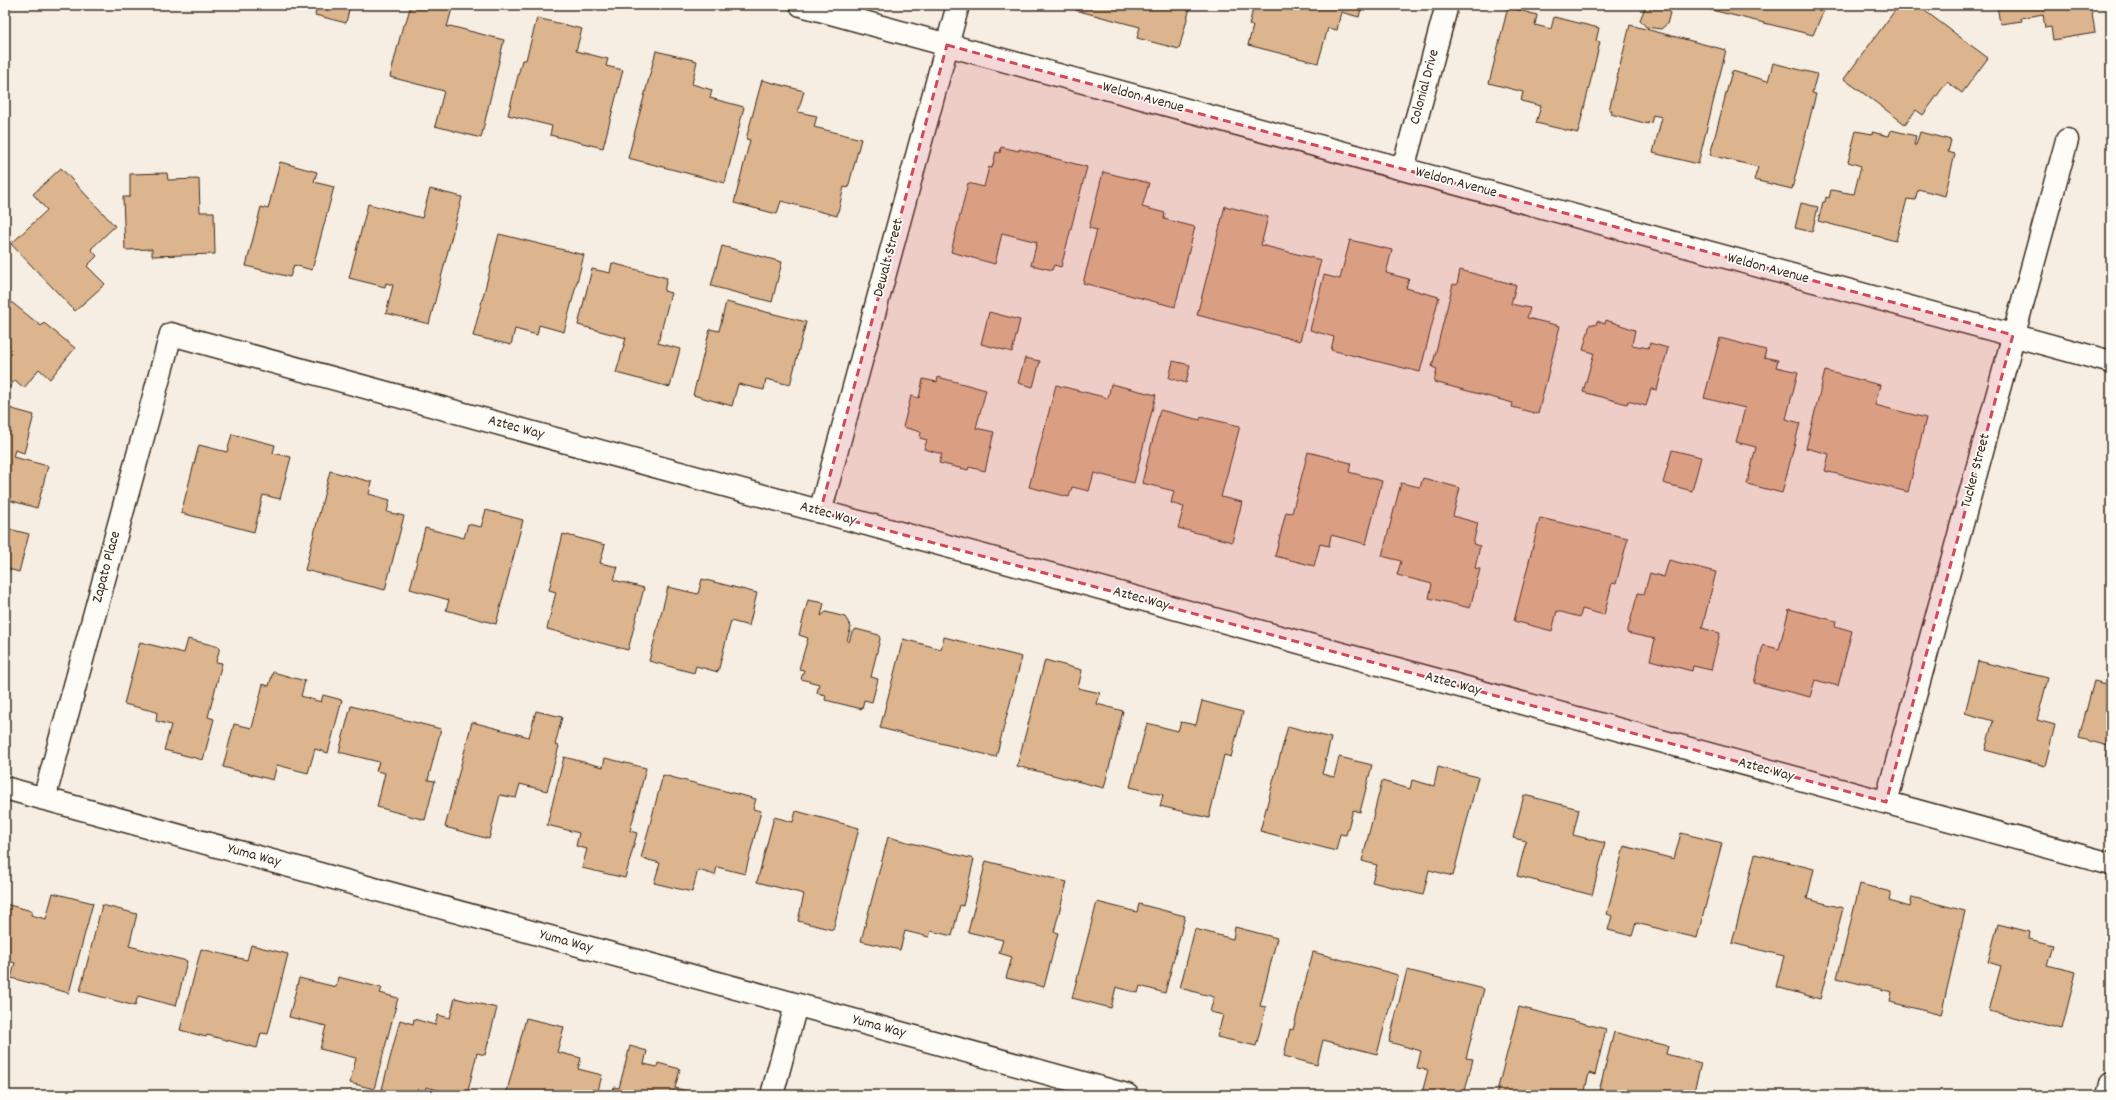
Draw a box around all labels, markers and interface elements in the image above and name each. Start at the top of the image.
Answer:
street label: Colonial Drive [1404,47,1446,127]
street label: Weldon Avenue [1100,77,1187,120]
street label: Weldon Avenue [1413,162,1500,205]
street label: Dewalt Street [868,216,910,299]
street label: Weldon Avenue [1725,248,1812,291]
street label: Aztec Way [486,410,547,446]
street label: Tucker Street [1955,431,1997,511]
street label: Aztec Way [798,496,859,532]
street label: Zapato Place [87,528,127,605]
street label: Aztec Way [1111,581,1172,617]
street label: Aztec Way [1423,666,1484,702]
street label: Aztec Way [1736,752,1797,788]
street label: Yuma Way [225,838,284,874]
street label: Yuma Way [537,924,596,960]
street label: Yuma Way [850,1009,909,1045]

